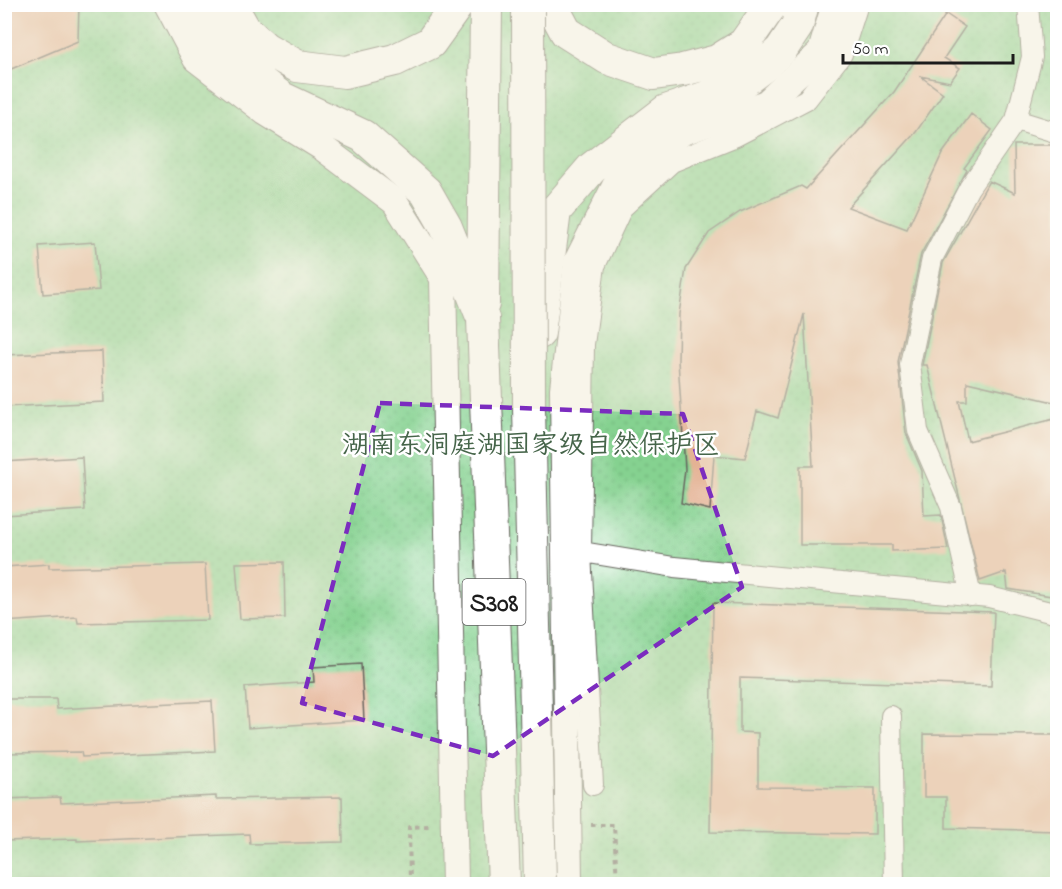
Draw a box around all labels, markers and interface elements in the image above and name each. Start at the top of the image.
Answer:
scale bar [843,27,1012,65]
text: 50 m [852,37,889,63]
park label: 湖南东洞庭湖国家级自然保护区 [342,427,720,466]
road number: S308 [462,579,526,625]

